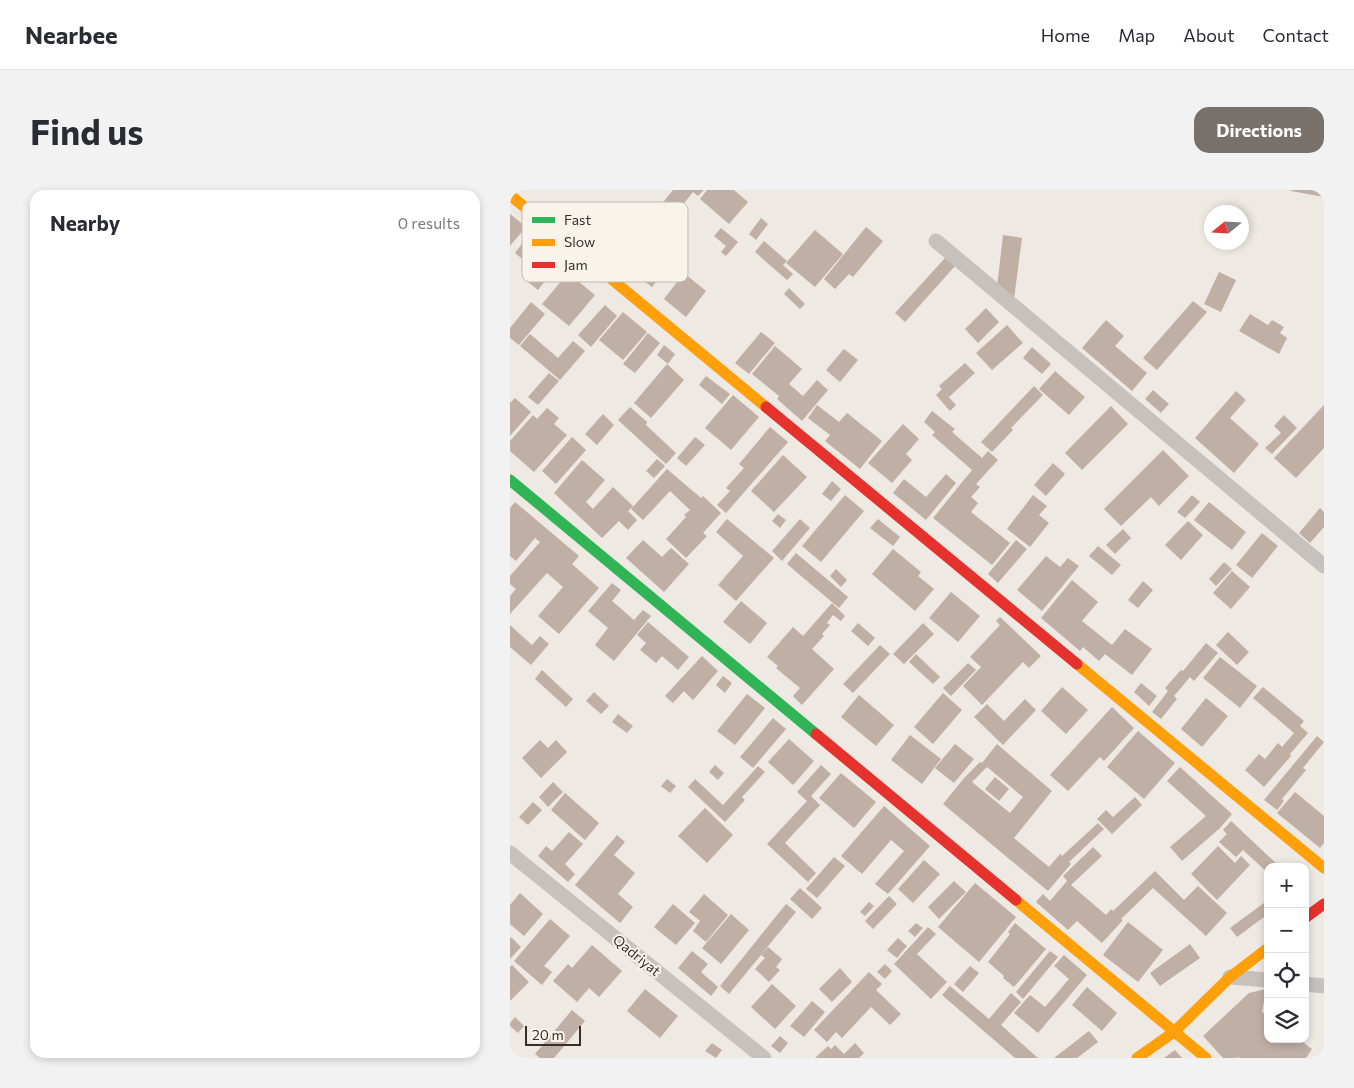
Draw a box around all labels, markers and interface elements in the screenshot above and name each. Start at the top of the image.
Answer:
text: Nearbee [25,20,118,49]
text: Home [1041,24,1090,46]
text: Map [1118,24,1155,46]
text: About [1183,24,1235,46]
text: Contact [1263,24,1329,46]
button: Directions [1194,107,1324,153]
text: Find us [30,109,144,152]
legend [522,202,688,282]
north arrow [1204,205,1249,250]
text: Nearby [50,210,120,235]
text: Fast [564,211,591,228]
text: 0 results [398,213,460,232]
text: Slow [564,233,595,250]
text: Jam [564,256,588,273]
map controls [1264,863,1309,1043]
button: + [1264,863,1309,908]
button: − [1264,908,1309,953]
street label: Qadriyat [610,931,664,979]
button: locate [1264,953,1309,998]
button: layers [1264,998,1309,1043]
scale bar [525,1023,581,1046]
text: 20 m [532,1026,564,1043]

